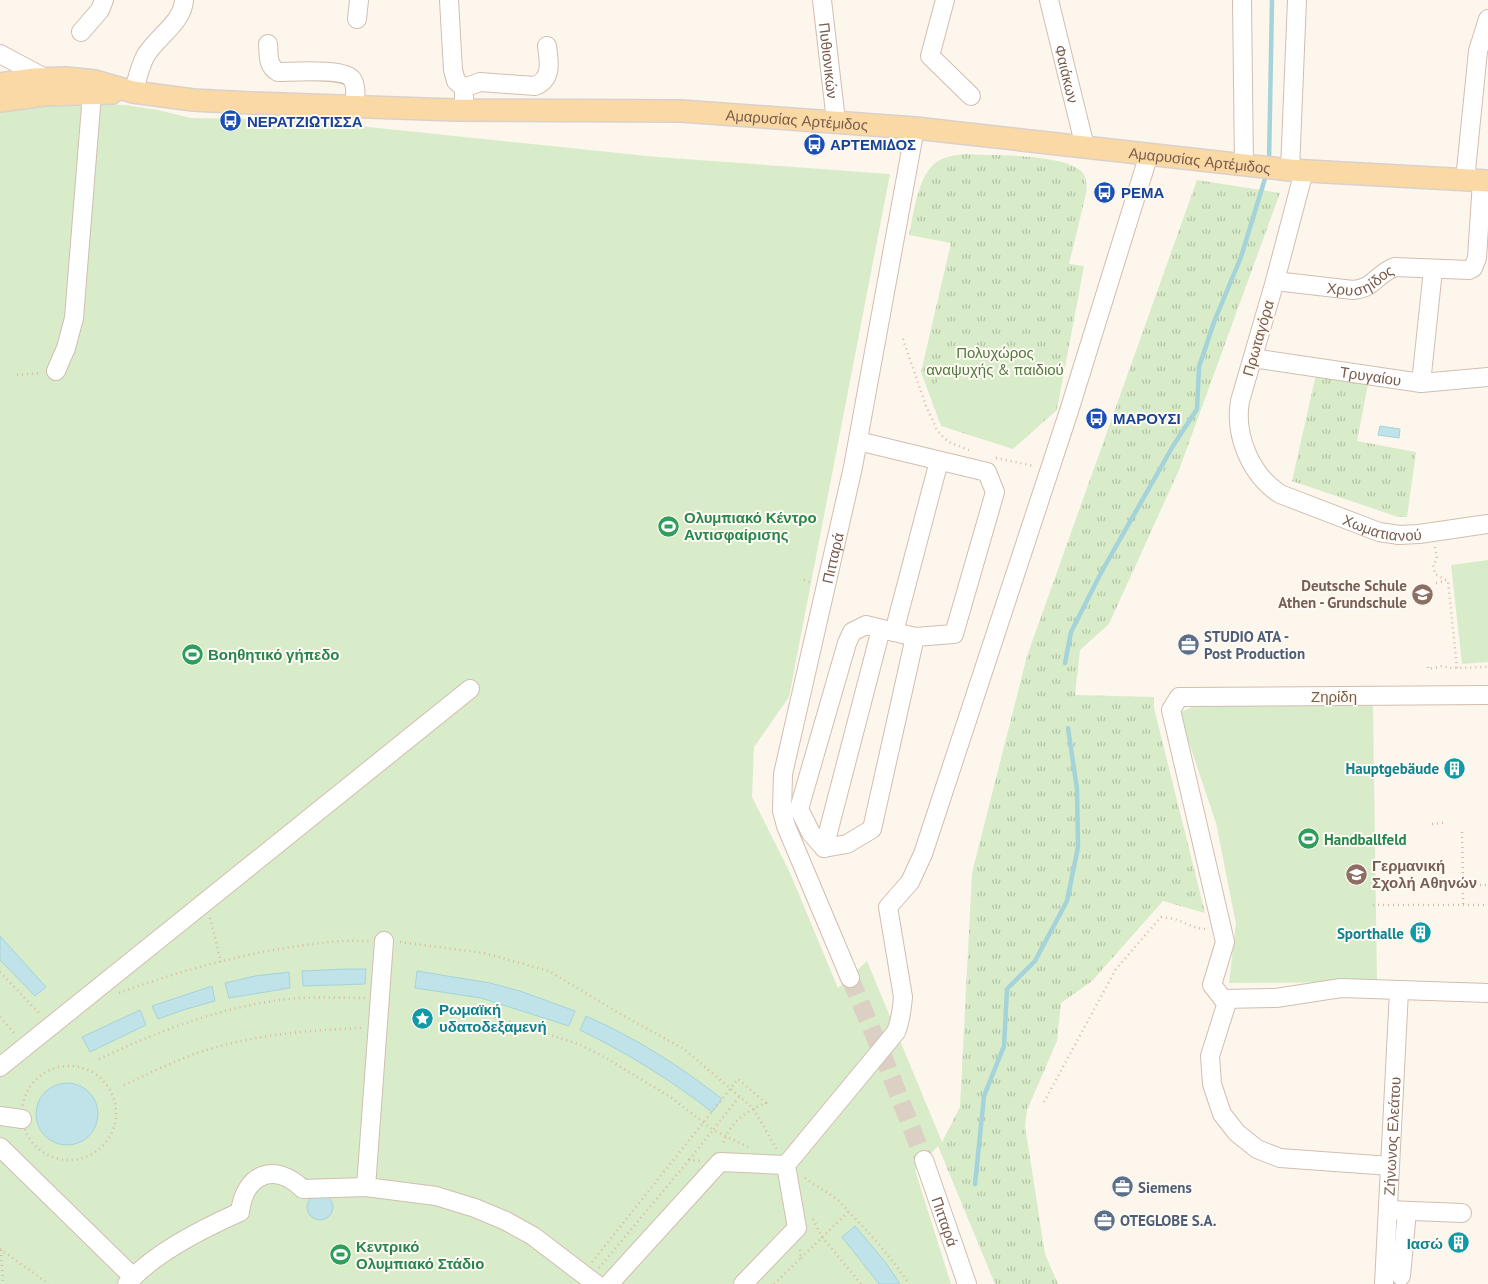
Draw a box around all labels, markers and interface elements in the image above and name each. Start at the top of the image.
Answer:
street label: Πυθιονικών [815,22,843,100]
street label: Φαιάκων [1051,43,1083,105]
street label: Αμαρυσίας Αρτέμιδος [725,105,869,134]
bus stop icon: ΝΕΡΑΤΖΙΩΤΙΣΣΑ [219,109,243,133]
place label: ΝΕΡΑΤΖΙΩΤΙΣΣΑ [247,112,363,131]
bus stop icon: ΑΡΤΕΜΙΔΟΣ [802,132,826,156]
place label: ΑΡΤΕΜΙΔΟΣ [830,135,916,154]
street label: Αμαρυσίας Αρτέμιδος [1128,143,1272,177]
bus stop icon: ΡΕΜΑ [1093,180,1117,204]
place label: ΡΕΜΑ [1121,183,1165,202]
street label: Χρυσηίδος [1326,260,1396,299]
street label: Πρωταγόρα [1238,297,1278,378]
park label: Πολυχώρος αναψυχής & παιδιού [926,343,1064,379]
street label: Τρυγαίου [1339,362,1403,389]
bus stop icon: ΜΑΡΟΥΣΙ [1085,406,1109,430]
place label: ΜΑΡΟΥΣΙ [1113,409,1181,428]
place label: Ολυμπιακό Κέντρο Αντισφαίρισης [684,508,817,544]
street label: Χωματιανού [1340,510,1422,545]
sports icon: Ολυμπιακό Κέντρο Αντισφαίρισης [656,514,680,538]
street label: Πιτταρά [817,530,847,585]
place label: Deutsche Schule Athen - Grundschule [1278,576,1407,612]
school or university icon: Deutsche Schule Athen - Grundschule [1411,582,1435,606]
place label: STUDIO ATA - Post Production [1204,627,1305,663]
office icon: STUDIO ATA - Post Production [1176,633,1200,657]
sports icon: Βοηθητικό γήπεδο [180,642,204,666]
place label: Βοηθητικό γήπεδο [208,645,339,664]
street label: Ζηρίδη [1311,687,1357,706]
building icon: Hauptgebäude [1443,756,1467,780]
place label: Hauptgebäude [1346,759,1439,778]
sports icon: Handballfeld [1296,827,1320,851]
place label: Handballfeld [1324,830,1407,849]
place label: Γερμανική Σχολή Αθηνών [1372,856,1477,892]
school or university icon: Γερμανική Σχολή Αθηνών [1344,862,1368,886]
building icon: Sporthalle [1408,921,1432,945]
place label: Sporthalle [1337,924,1404,943]
place label: Ρωμαϊκή υδατοδεξαμενή [439,1000,547,1036]
place icon: Ρωμαϊκή υδατοδεξαμενή [411,1006,435,1030]
street label: Ζήνωνος Ελεάτου [1379,1076,1404,1196]
office icon: Siemens [1110,1175,1134,1199]
place label: Siemens [1138,1178,1192,1197]
street label: Πιτταρά [928,1194,963,1249]
office icon: OTEGLOBE S.A. [1092,1208,1116,1232]
place label: OTEGLOBE S.A. [1120,1211,1217,1230]
building icon: Ιασώ [1447,1231,1471,1255]
place label: Ιασώ [1407,1234,1443,1253]
place label: Κεντρικό Ολυμπιακό Στάδιο [356,1237,484,1273]
sports icon: Κεντρικό Ολυμπιακό Στάδιο [328,1243,352,1267]

